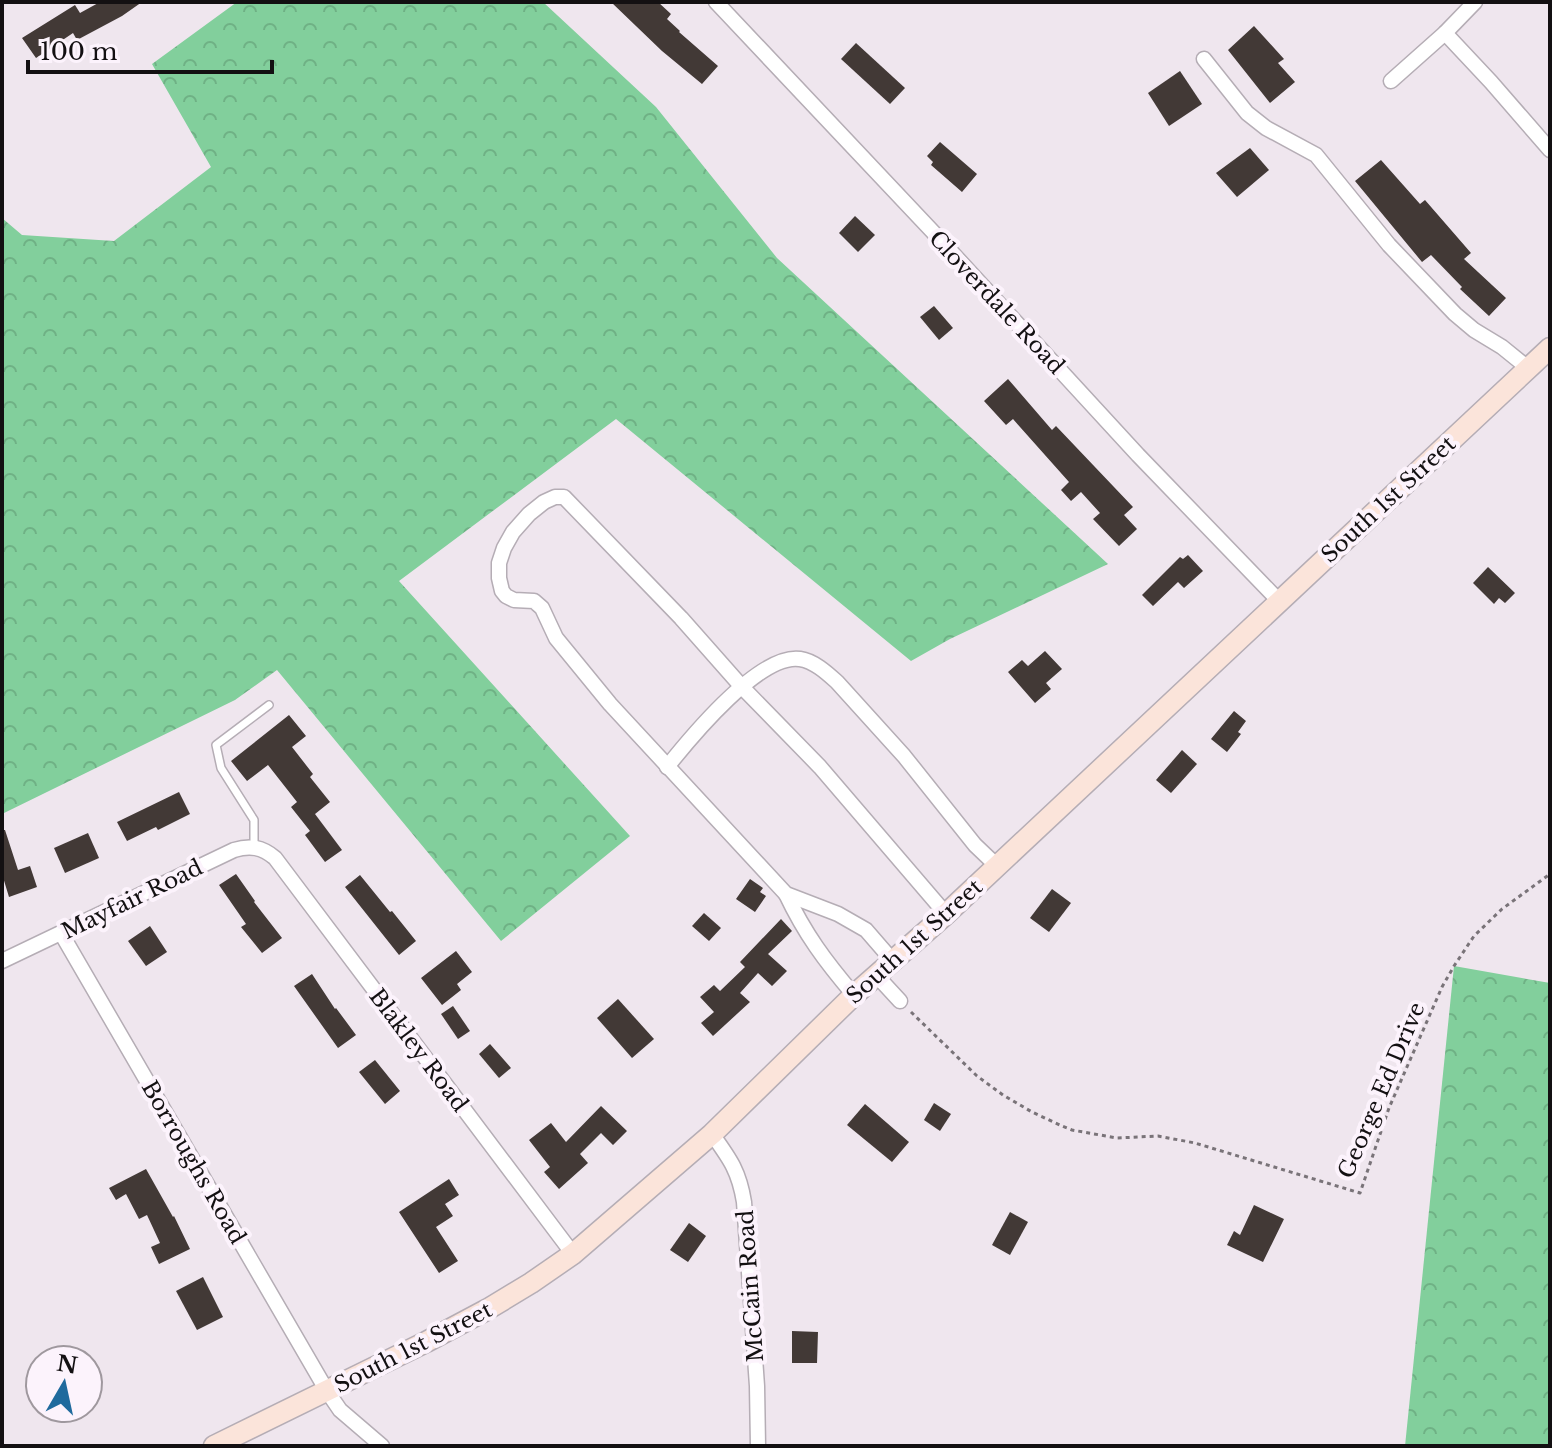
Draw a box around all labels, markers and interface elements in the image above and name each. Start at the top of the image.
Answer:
scale bar [28,24,272,74]
text: 100 m [40,37,118,66]
street label: Cloverdale Road [923,225,1070,380]
street label: South 1st Street [1316,430,1462,568]
street label: Mayfair Road [57,854,207,945]
street label: South 1st Street [841,873,988,1010]
street label: Blakley Road [363,983,474,1117]
street label: George Ed Drive [1332,998,1431,1182]
street label: Borroughs Road [136,1076,251,1249]
street label: McCain Road [732,1209,769,1363]
street label: South 1st Street [330,1296,497,1399]
north arrow [24,1344,104,1424]
text: N [55,1350,80,1380]

